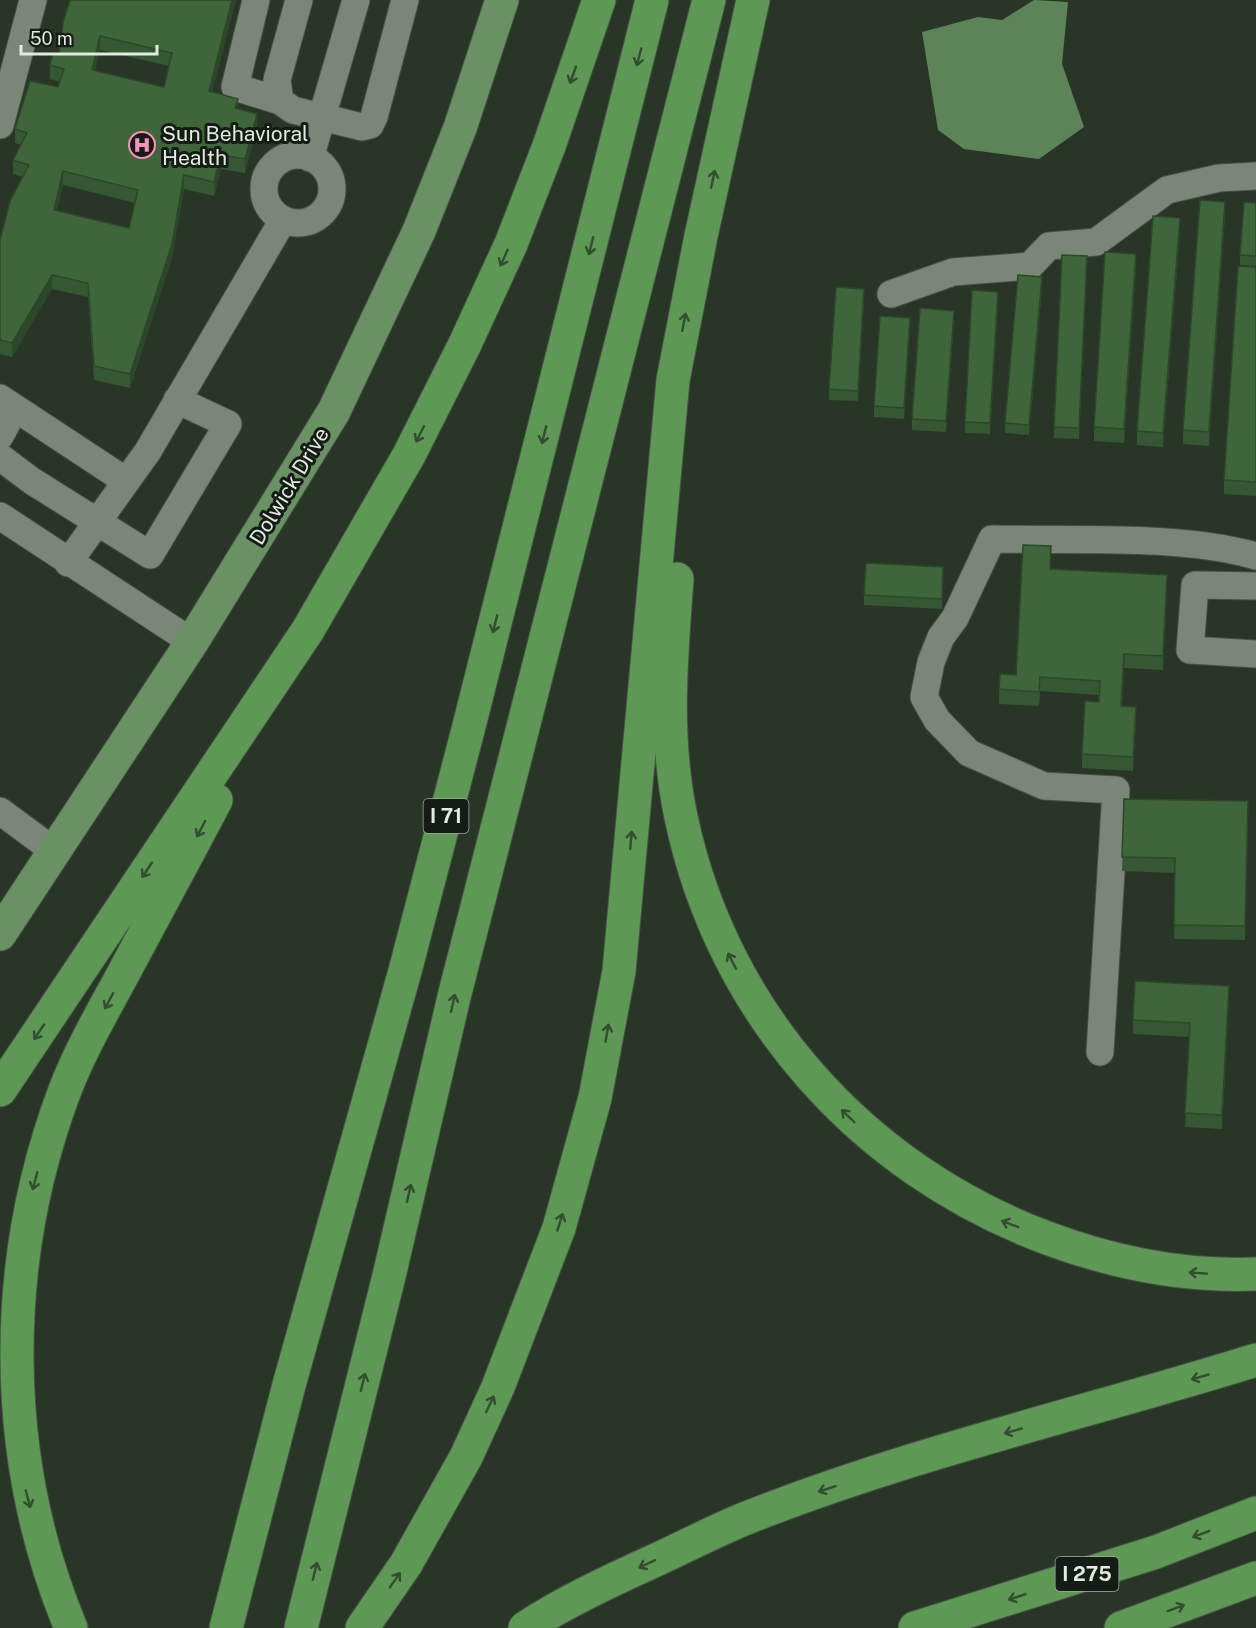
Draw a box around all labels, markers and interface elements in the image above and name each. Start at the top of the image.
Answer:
scale bar [21,18,158,56]
text: 50 m [30,28,73,49]
one-way arrow [633,47,644,66]
one-way arrow [567,65,578,84]
place label: Sun Behavioral Health [162,121,308,170]
hospital icon: Sun Behavioral Health [127,130,157,160]
one-way arrow [708,170,719,190]
one-way arrow [584,236,596,255]
one-way arrow [498,248,510,266]
one-way arrow [679,313,690,332]
street label: Dolwick Drive [244,423,334,549]
one-way arrow [414,424,426,442]
one-way arrow [537,425,549,444]
one-way arrow [489,614,501,633]
road number: I 71 [424,799,468,833]
one-way arrow [195,820,207,837]
one-way arrow [626,830,637,850]
one-way arrow [141,862,153,878]
one-way arrow [725,953,737,971]
one-way arrow [103,992,115,1009]
one-way arrow [448,993,459,1013]
one-way arrow [32,1024,45,1041]
one-way arrow [602,1024,613,1044]
one-way arrow [841,1109,856,1124]
one-way arrow [29,1171,40,1190]
one-way arrow [403,1183,415,1202]
one-way arrow [555,1213,566,1232]
one-way arrow [1001,1218,1020,1229]
one-way arrow [1188,1267,1208,1278]
one-way arrow [1191,1372,1210,1383]
one-way arrow [358,1373,370,1392]
one-way arrow [485,1396,497,1414]
one-way arrow [1004,1426,1023,1437]
one-way arrow [818,1485,836,1496]
one-way arrow [23,1489,35,1508]
one-way arrow [1193,1529,1211,1540]
road number: I 275 [1056,1557,1118,1591]
one-way arrow [638,1559,656,1571]
one-way arrow [310,1562,322,1581]
one-way arrow [389,1572,401,1589]
one-way arrow [1008,1592,1027,1603]
one-way arrow [1166,1601,1184,1612]

